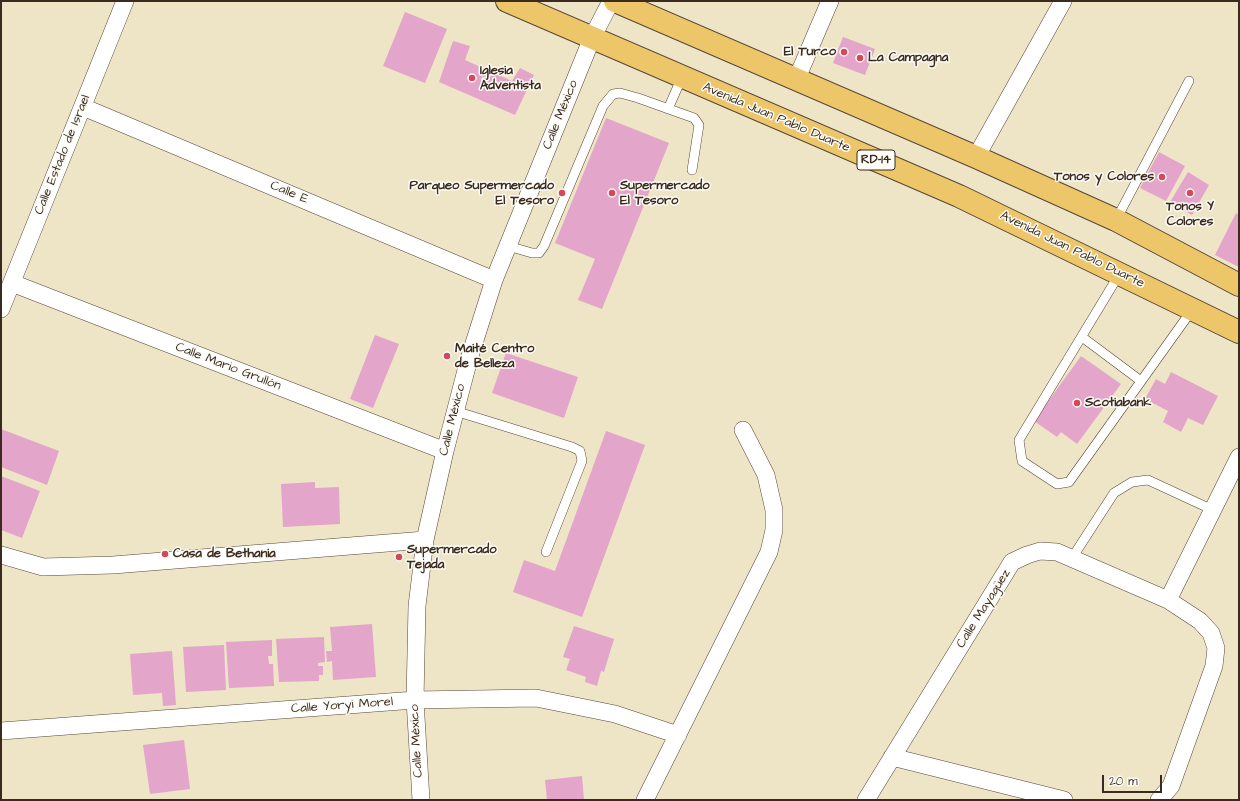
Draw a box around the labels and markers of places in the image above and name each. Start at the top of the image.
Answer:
place label: El Turco [784,44,836,60]
marker: El Turco [839,47,849,57]
place label: La Campagna [868,50,948,66]
marker: La Campagna [855,53,865,63]
place label: Iglesia Adventista [480,63,541,94]
marker: Iglesia Adventista [467,73,477,83]
place label: Tonos y Colores [1054,169,1154,185]
marker: Tonos y Colores [1157,172,1167,182]
place label: Parqueo Supermercado El Tesoro [410,178,554,209]
place label: Supermercado El Tesoro [620,178,710,209]
marker: Parqueo Supermercado El Tesoro [557,188,567,198]
marker: Supermercado El Tesoro [607,188,617,198]
marker: Tonos Y Colores [1185,188,1195,198]
place label: Tonos Y Colores [1166,199,1214,230]
place label: Maité Centro de Belleza [455,341,534,372]
marker: Maité Centro de Belleza [442,351,452,361]
place label: Scotiabank [1085,395,1151,411]
marker: Scotiabank [1072,398,1082,408]
place label: Supermercado Tejada [407,542,497,573]
place label: Casa de Bethania [173,546,276,562]
marker: Casa de Bethania [160,549,170,559]
marker: Supermercado Tejada [394,552,404,562]

